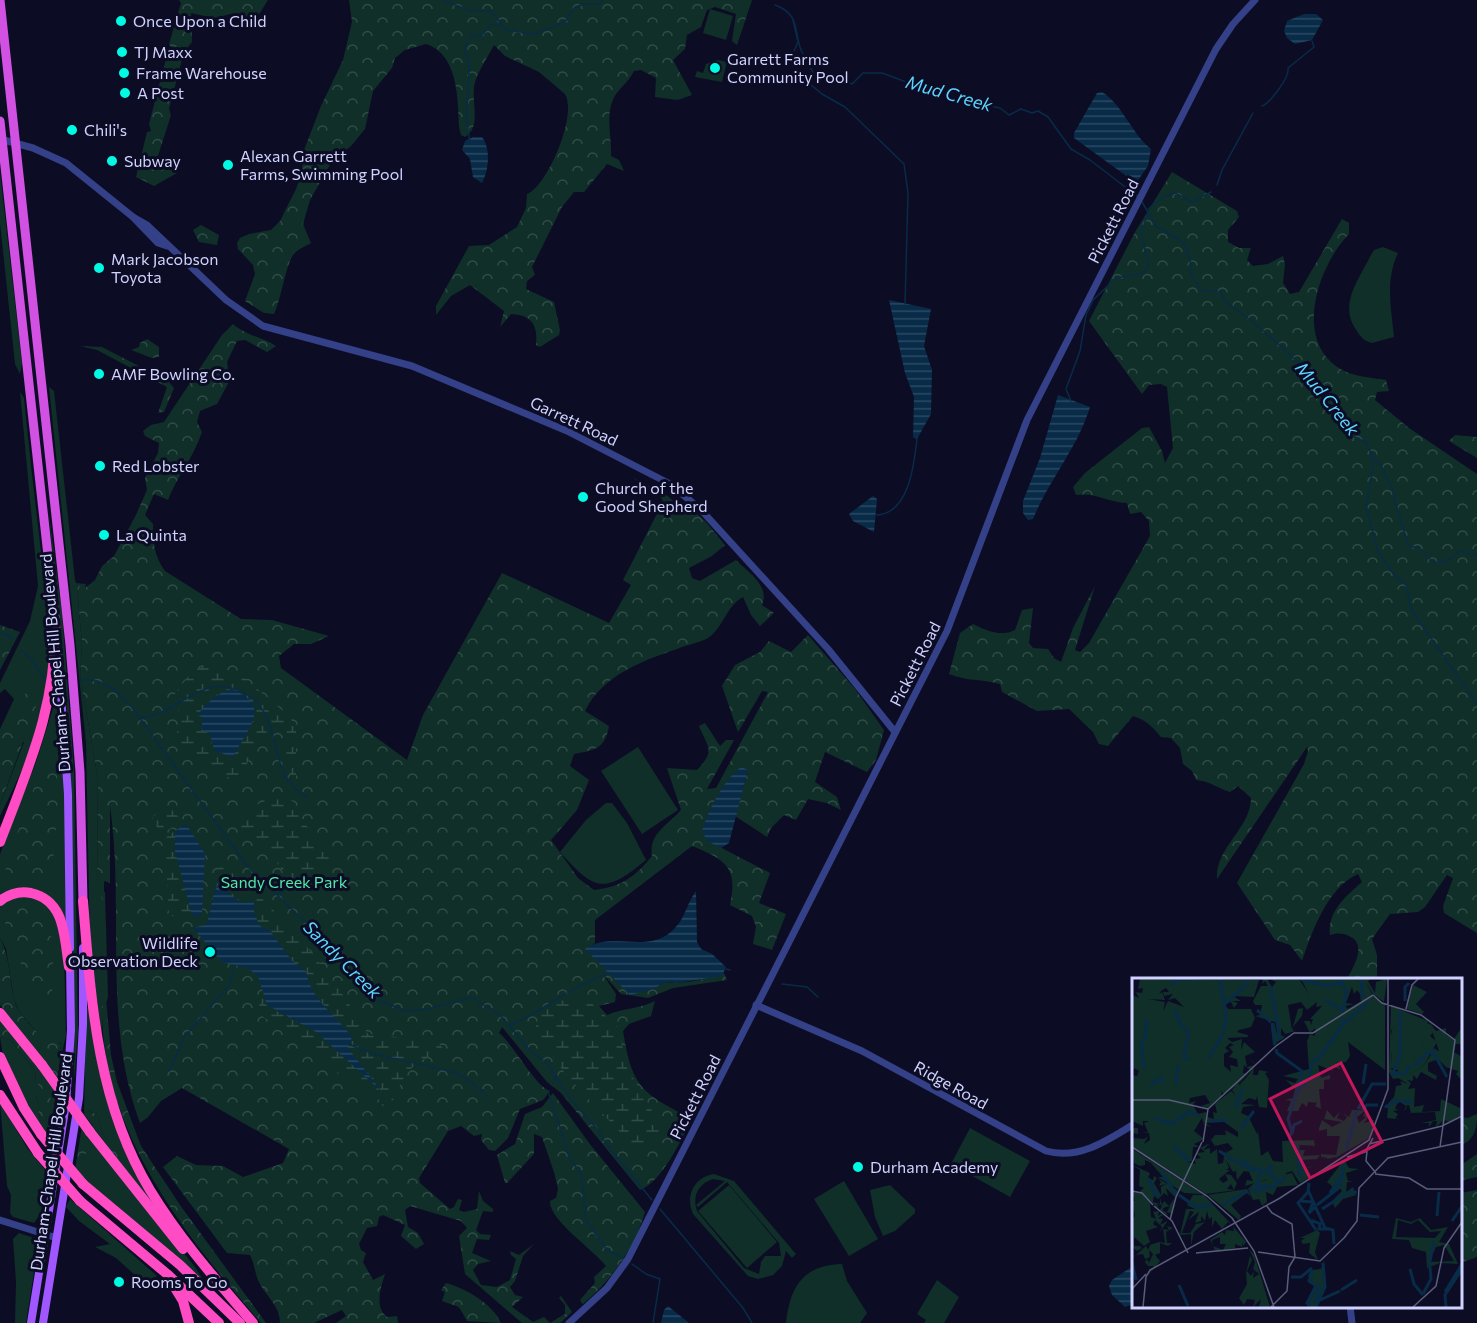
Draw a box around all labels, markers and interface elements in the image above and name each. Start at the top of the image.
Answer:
place label: Once Upon a Child [133,11,267,30]
marker: Once Upon a Child [114,14,128,28]
place label: TJ Maxx [134,42,193,61]
marker: TJ Maxx [115,45,129,59]
place label: Garrett Farms Community Pool [727,49,849,86]
marker: Garrett Farms Community Pool [708,61,722,75]
place label: Frame Warehouse [136,63,267,82]
marker: Frame Warehouse [117,66,131,80]
water label: Mud Creek [903,70,996,116]
place label: A Post [137,83,185,102]
marker: A Post [118,86,132,100]
place label: Chili's [84,120,127,139]
marker: Chili's [65,123,79,137]
place label: Alexan Garrett Farms, Swimming Pool [240,146,403,183]
place label: Subway [124,151,181,170]
marker: Subway [105,154,119,168]
marker: Alexan Garrett Farms, Swimming Pool [221,158,235,172]
street label: Pickett Road [1083,175,1142,266]
place label: Mark Jacobson Toyota [111,249,218,286]
marker: Mark Jacobson Toyota [92,261,106,275]
water label: Mud Creek [1291,357,1365,441]
place label: AMF Bowling Co. [111,364,235,383]
marker: AMF Bowling Co. [92,367,106,381]
street label: Garrett Road [527,392,621,449]
place label: Red Lobster [112,456,200,475]
marker: Red Lobster [93,459,107,473]
place label: Church of the Good Shepherd [595,478,708,515]
marker: Church of the Good Shepherd [576,490,590,504]
place label: La Quinta [116,525,187,544]
marker: La Quinta [97,528,111,542]
street label: Durham-Chapel Hill Boulevard [35,553,74,773]
street label: Pickett Road [885,618,944,709]
park label: Sandy Creek Park [221,872,348,891]
water label: Sandy Creek [299,916,387,1004]
place label: Wildlife Observation Deck [68,933,198,970]
marker: Wildlife Observation Deck [203,945,217,959]
inset map [1132,978,1462,1308]
street label: Pickett Road [665,1051,724,1142]
street label: Durham-Chapel Hill Boulevard [26,1052,75,1272]
street label: Ridge Road [911,1057,991,1113]
place label: Durham Academy [870,1157,998,1176]
marker: Durham Academy [851,1160,865,1174]
place label: Rooms To Go [131,1272,228,1291]
marker: Rooms To Go [112,1275,126,1289]

